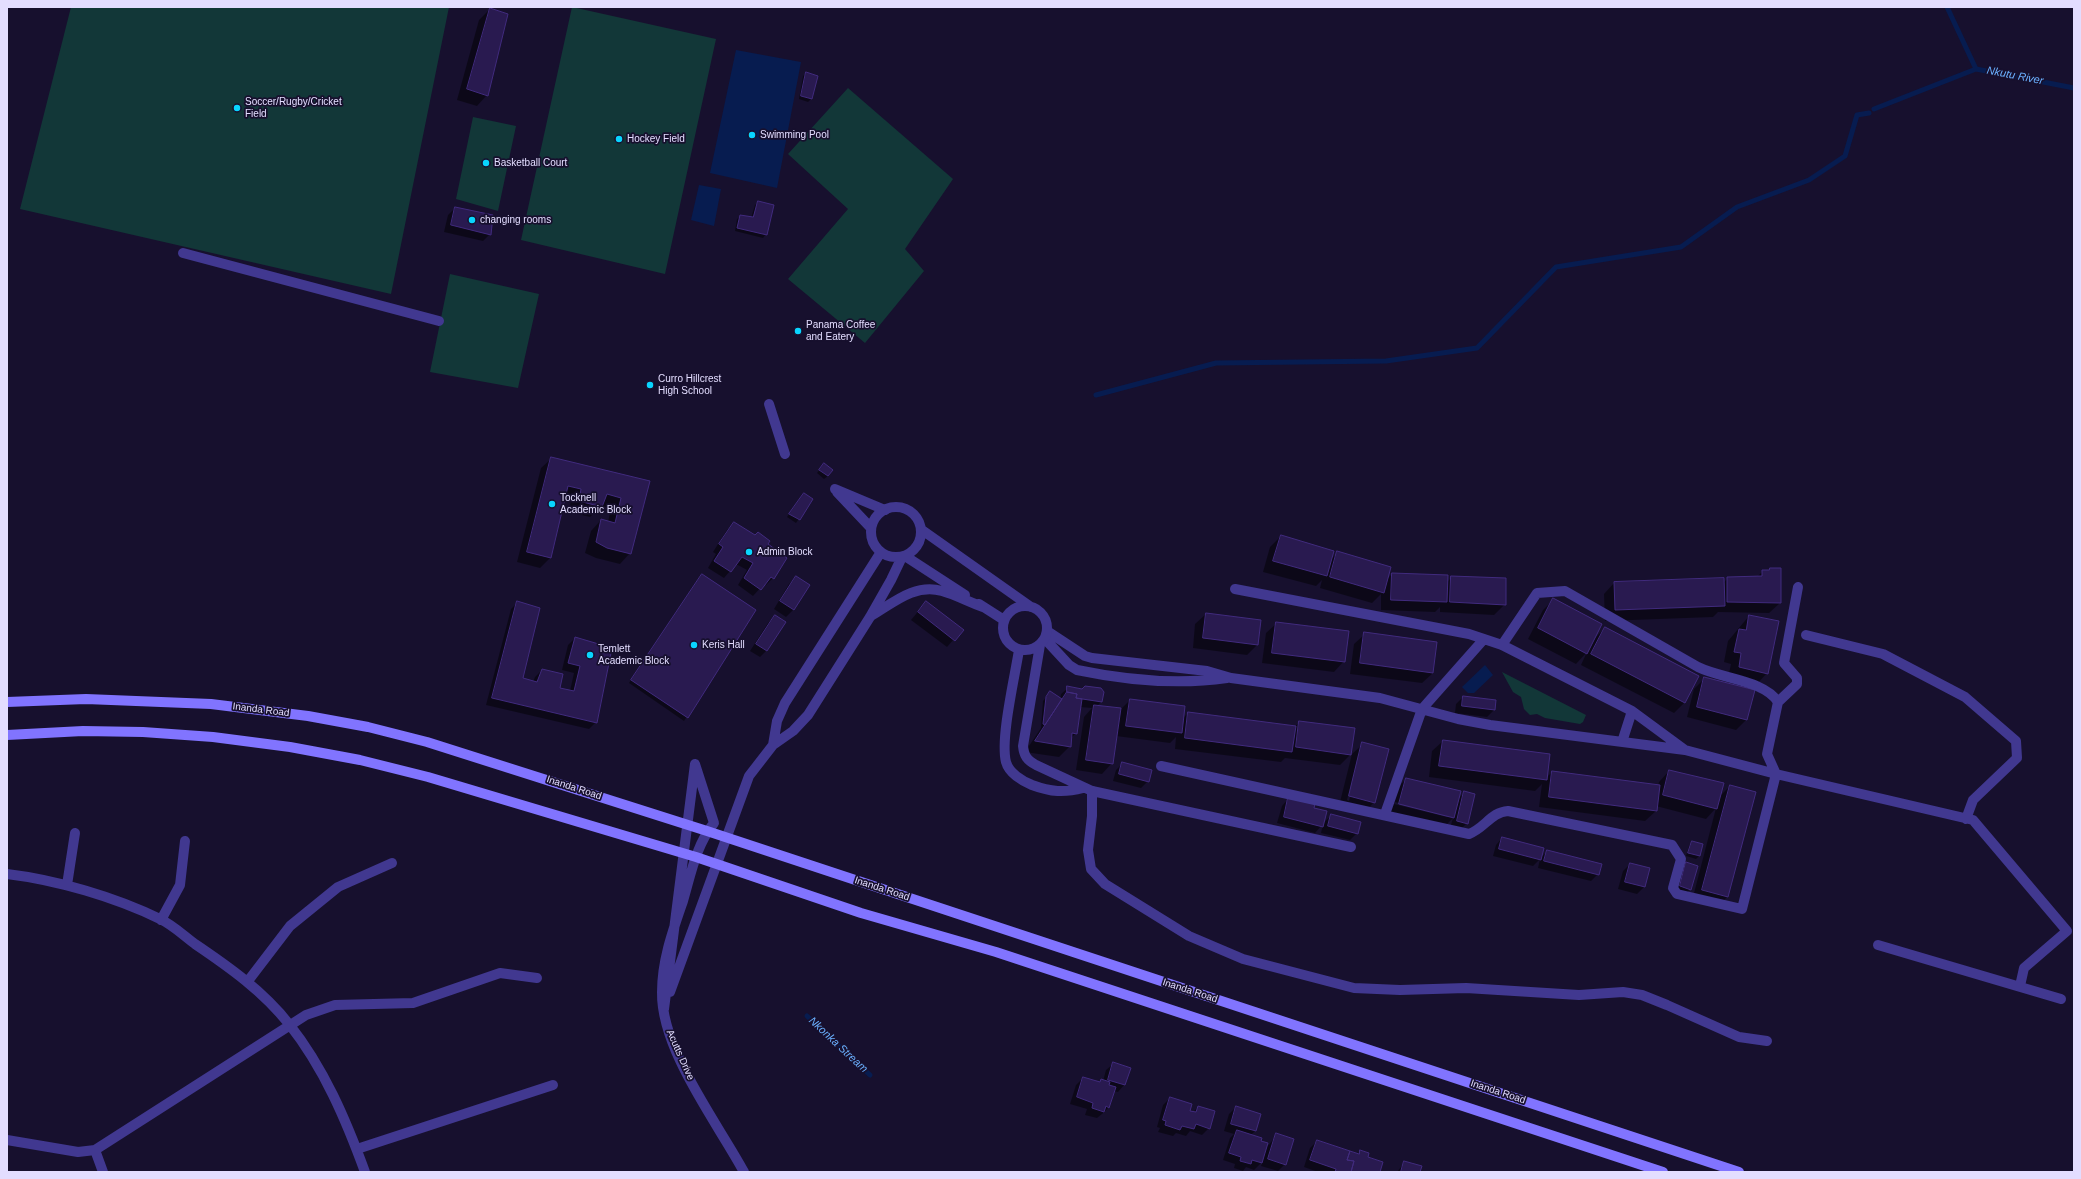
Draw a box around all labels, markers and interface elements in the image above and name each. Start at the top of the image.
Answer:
water label: Nkutu River [1986,64,2044,88]
place label: Soccer/Rugby/Cricket Field [245,96,342,120]
marker: Soccer/Rugby/Cricket Field [232,103,242,113]
place label: Swimming Pool [760,129,829,141]
marker: Swimming Pool [747,130,757,140]
place label: Hockey Field [627,133,685,145]
marker: Hockey Field [614,134,624,144]
place label: Basketball Court [494,157,567,169]
marker: Basketball Court [481,158,491,168]
place label: changing rooms [480,214,551,226]
marker: changing rooms [467,215,477,225]
place label: Panama Coffee and Eatery [806,319,875,342]
marker: Panama Coffee and Eatery [793,326,803,336]
place label: Curro Hillcrest High School [658,373,721,396]
marker: Curro Hillcrest High School [645,380,655,390]
place label: Tocknell Academic Block [560,492,631,516]
marker: Tocknell Academic Block [547,499,557,509]
place label: Admin Block [757,546,813,558]
marker: Admin Block [744,547,754,557]
place label: Keris Hall [702,639,745,651]
marker: Keris Hall [689,640,699,650]
place label: Temlett Academic Block [598,643,669,666]
marker: Temlett Academic Block [585,650,595,660]
street label: Inanda Road [232,701,290,719]
street label: Inanda Road [545,773,603,803]
street label: Inanda Road [853,874,911,904]
street label: Inanda Road [1161,976,1219,1006]
water label: Nkonka Stream [806,1014,870,1076]
street label: Acutts Drive [664,1028,696,1082]
street label: Inanda Road [1469,1077,1527,1107]

